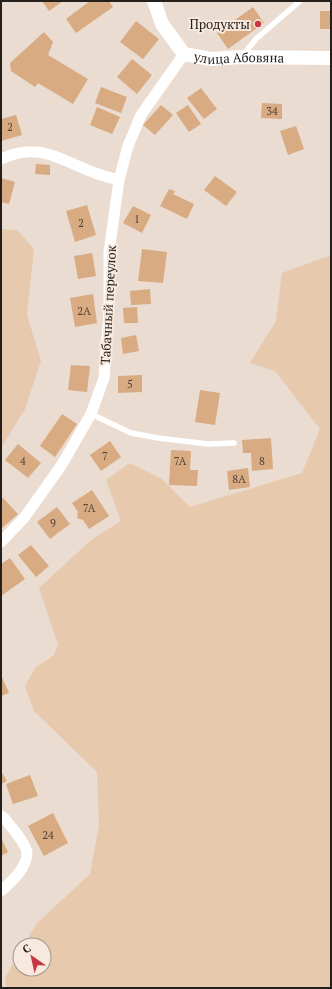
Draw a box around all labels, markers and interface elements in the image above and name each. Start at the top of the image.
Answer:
place label: Продукты [189,15,250,33]
marker: Продукты [253,19,263,29]
street label: улица Абовяна [192,47,285,68]
house number: 34 [266,104,278,118]
house number: 2 [7,120,13,134]
house number: 1 [134,212,140,226]
house number: 2 [78,216,84,230]
street label: Табачный переулок [96,244,120,365]
house number: 2А [77,304,91,318]
house number: 5 [127,377,133,391]
house number: 7 [102,449,108,463]
house number: 4 [20,454,26,468]
house number: 7А [174,454,187,468]
house number: 8 [259,454,265,468]
house number: 8А [232,472,246,486]
house number: 7А [83,501,96,515]
house number: 9 [50,516,56,530]
house number: 24 [42,828,54,842]
north arrow [12,937,52,977]
text: С [20,941,33,957]

